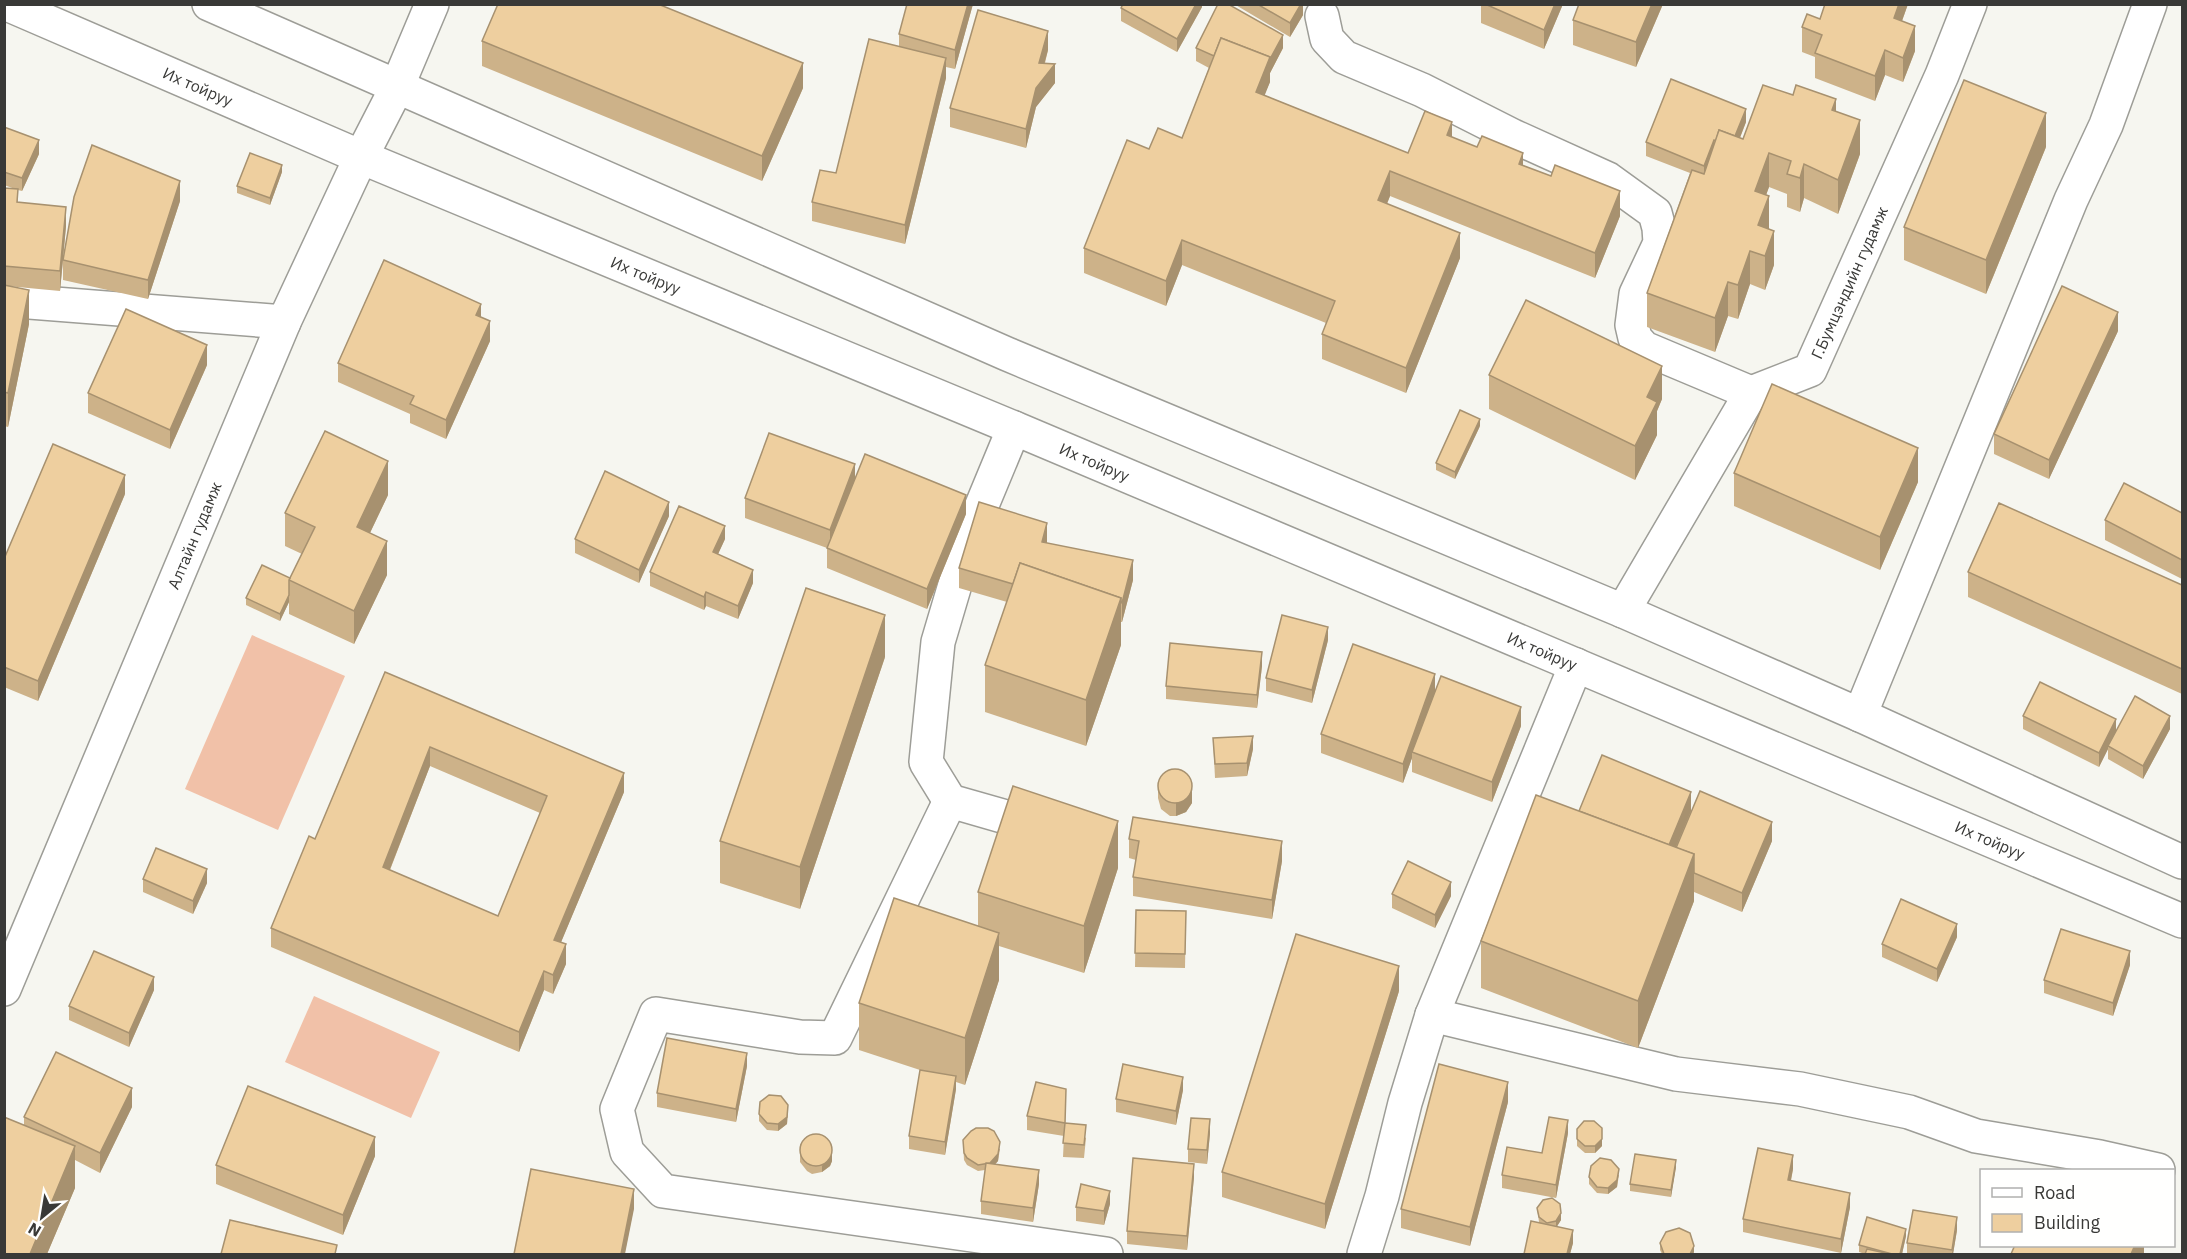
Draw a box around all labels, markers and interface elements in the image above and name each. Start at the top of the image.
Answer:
street label: Их тойруу [160,63,236,110]
street label: Г.Бумцэндийн гудамж [1806,203,1892,362]
street label: Их тойруу [608,252,684,299]
street label: Их тойруу [1056,438,1133,486]
street label: Алтайн гудамж [163,479,226,592]
street label: Их тойруу [1504,627,1580,675]
street label: Их тойруу [1952,816,2028,864]
legend [1980,1169,2175,1247]
text: Road [2034,1181,2075,1204]
north arrow [12,1187,72,1247]
text: Building [2034,1211,2101,1234]
text: N [24,1218,45,1242]

